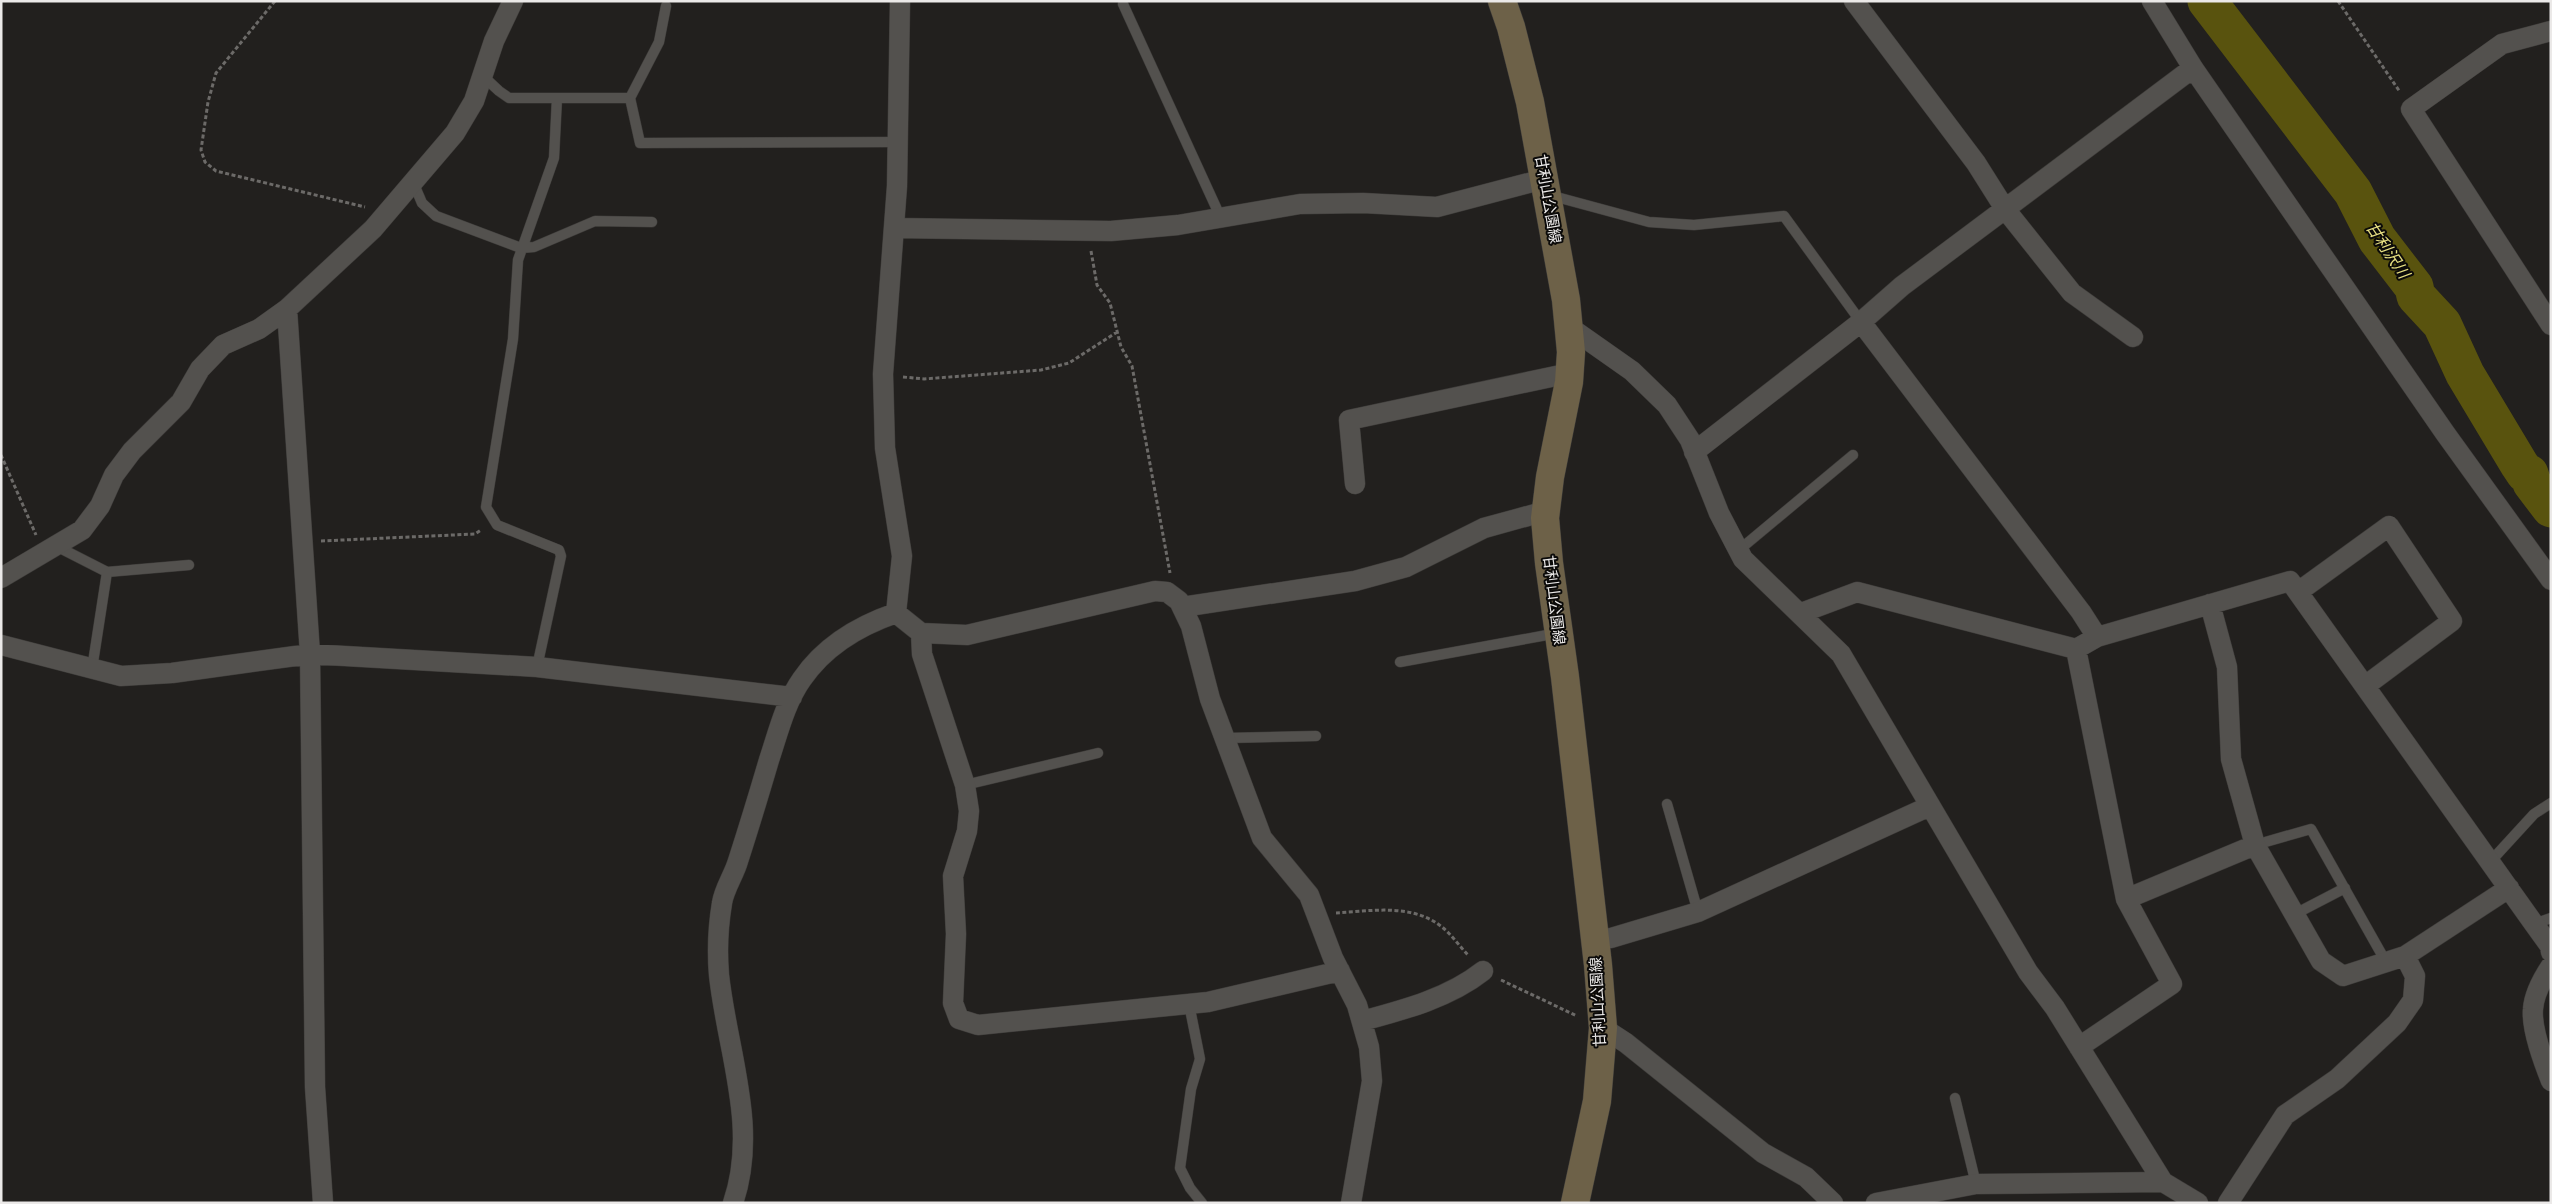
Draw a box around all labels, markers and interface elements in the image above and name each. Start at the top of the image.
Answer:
street label: 甘利山公園線 [1531,153,1565,245]
water label: 甘利沢川 [2362,218,2414,284]
street label: 甘利山公園線 [1540,554,1568,646]
street label: 甘利山公園線 [1587,957,1609,1047]

